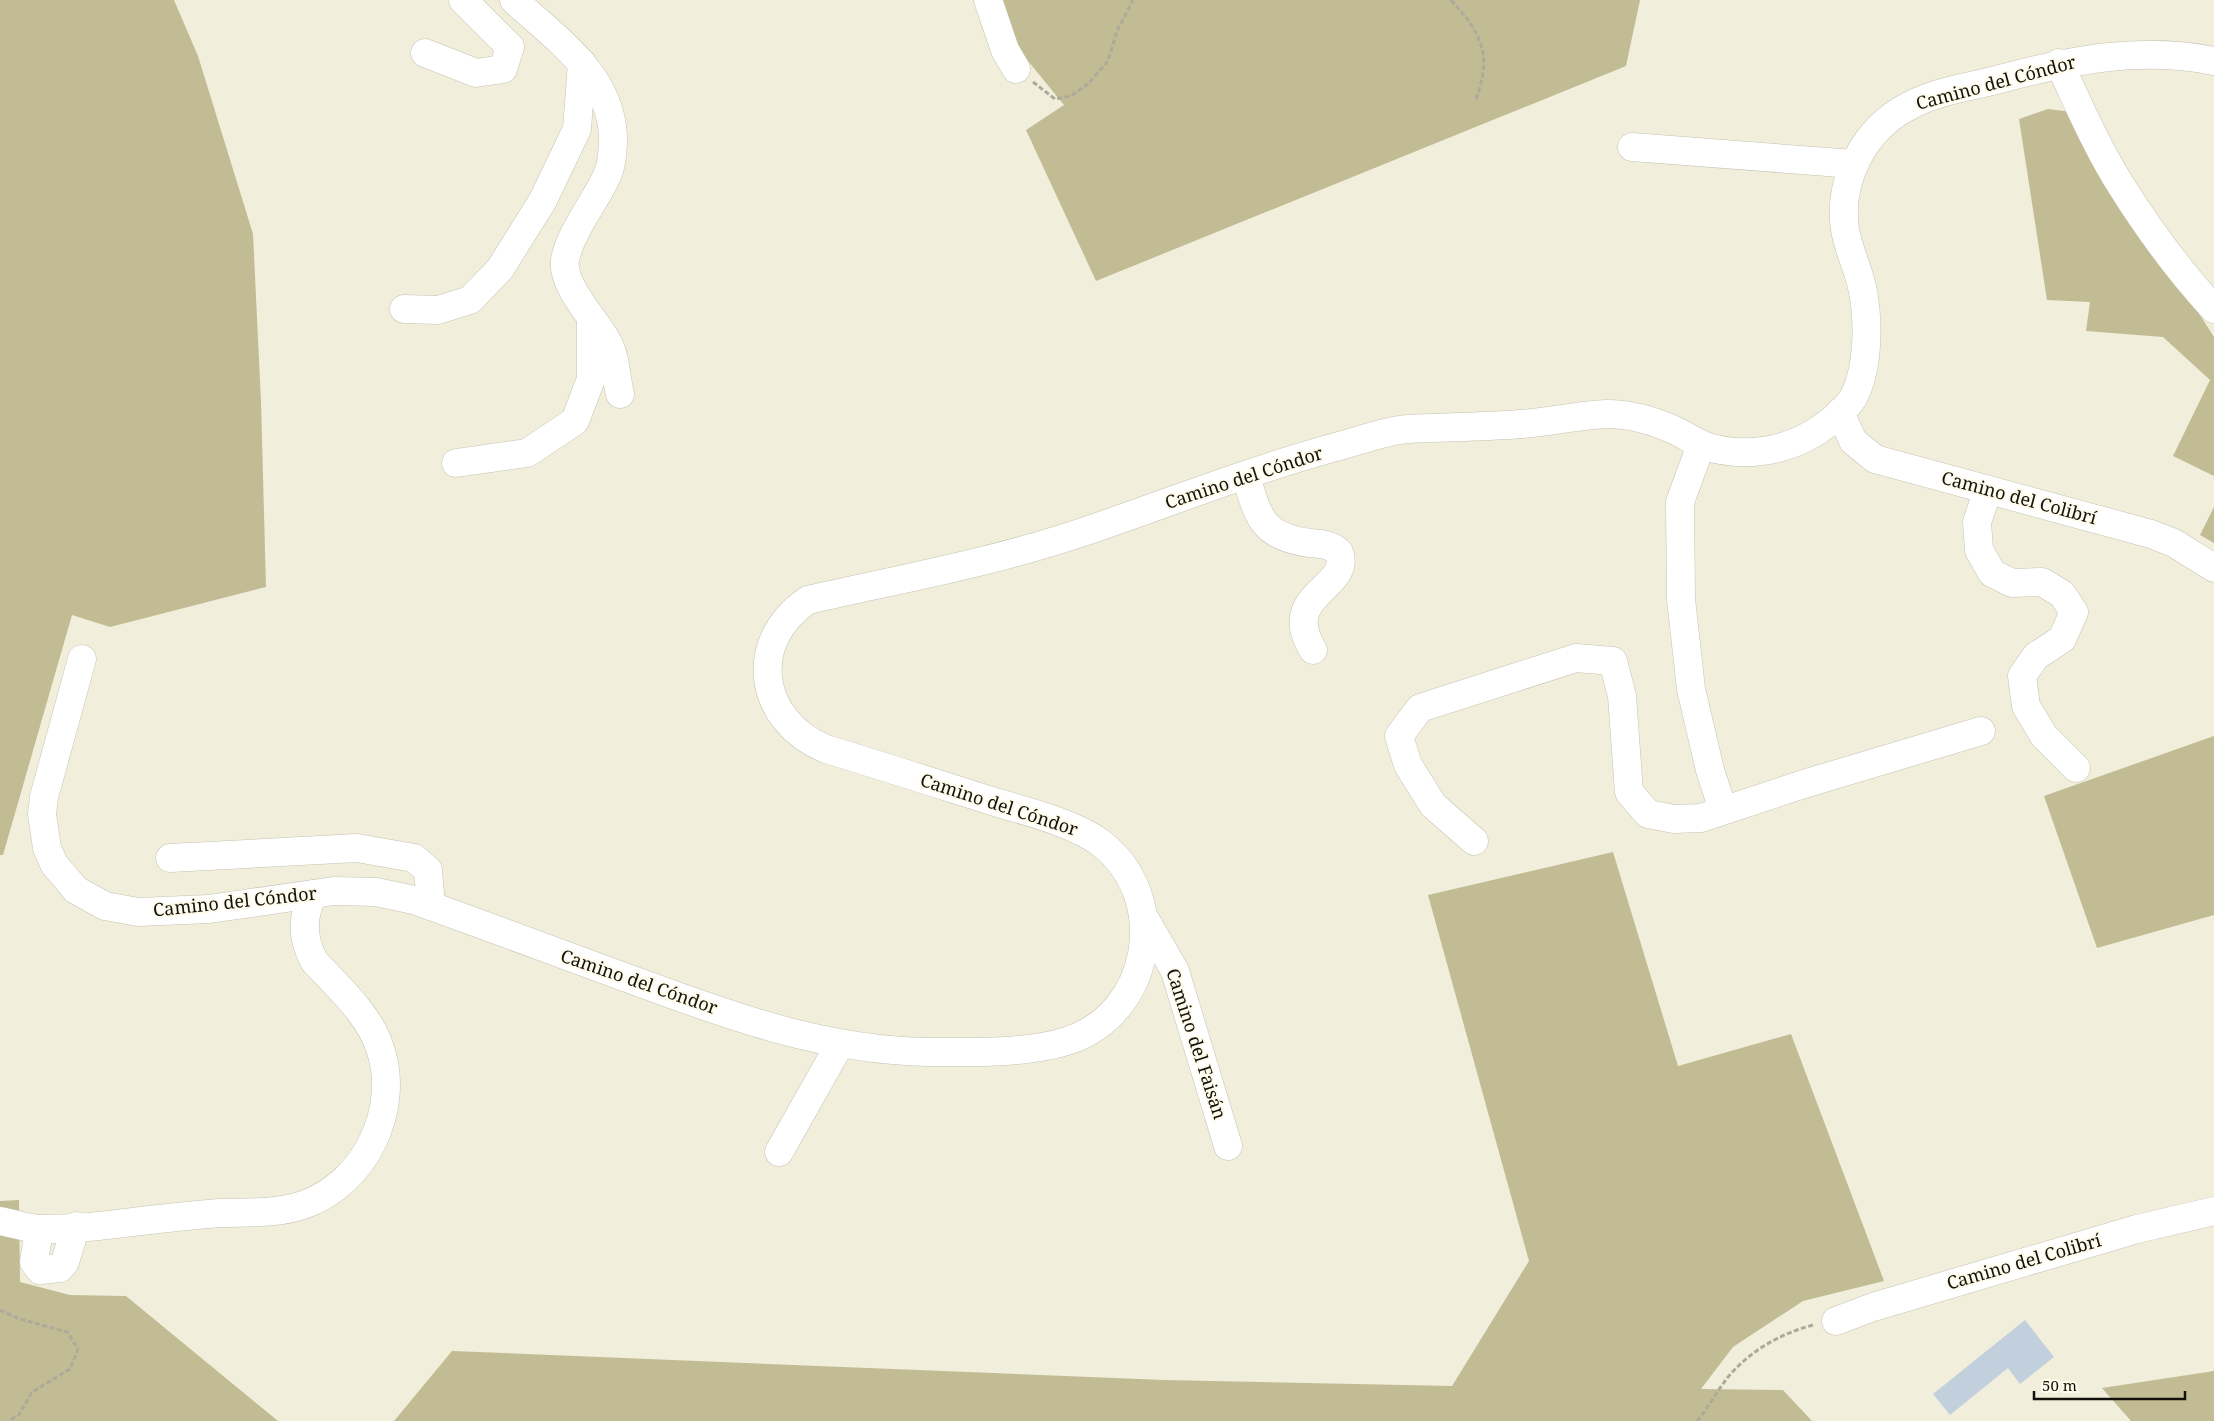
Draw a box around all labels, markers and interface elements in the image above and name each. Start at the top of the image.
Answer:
street label: Camino del Cóndor [1913,49,2079,115]
street label: Camino del Cóndor [1162,440,1326,514]
street label: Camino del Colibrí [1939,465,2100,529]
street label: Camino del Cóndor [917,767,1082,841]
street label: Camino del Cóndor [152,880,318,922]
street label: Camino del Cóndor [558,943,722,1019]
street label: Camino del Faisán [1161,965,1233,1123]
street label: Camino del Colibrí [1944,1227,2104,1295]
scale bar [2034,1368,2185,1400]
text: 50 m [2042,1375,2077,1395]

